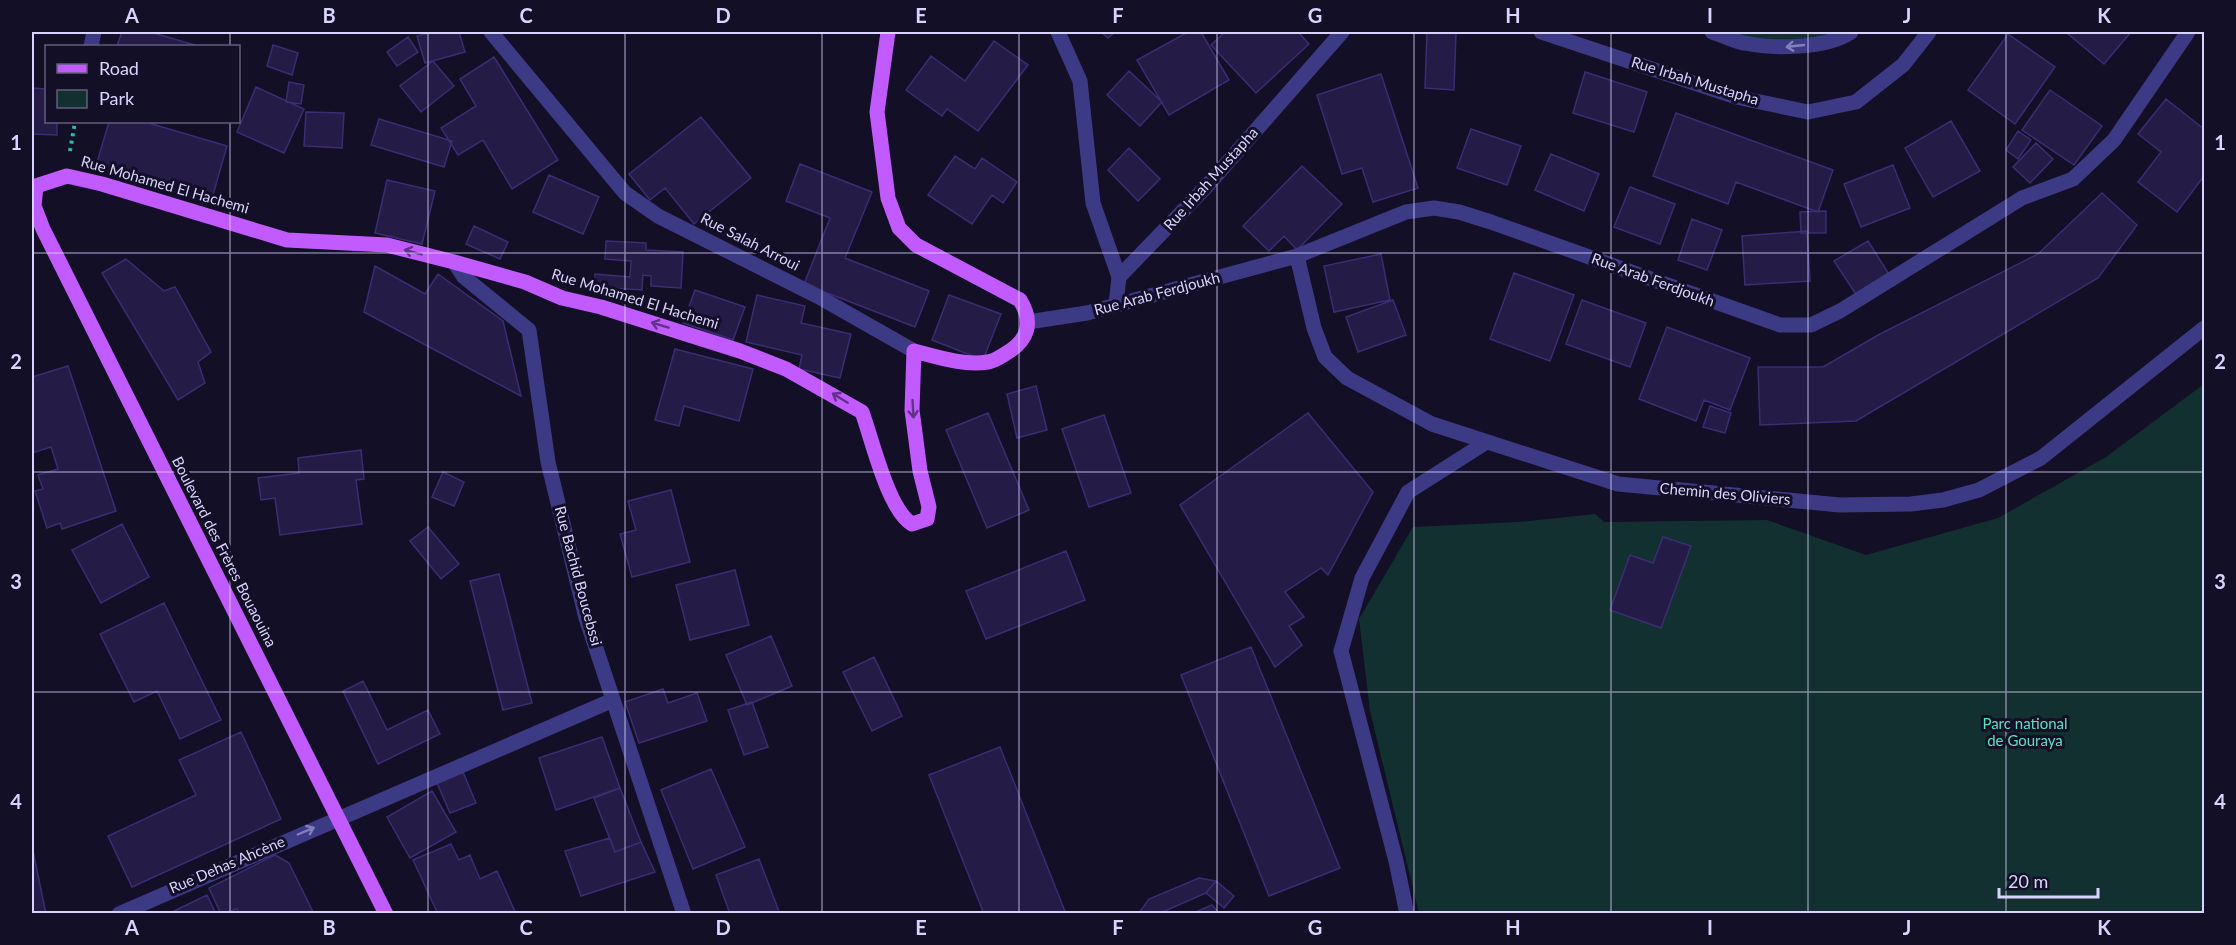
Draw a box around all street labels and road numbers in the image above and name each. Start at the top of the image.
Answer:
street label: Rue Irbah Mustapha [1629,52,1761,108]
street label: Rue Irbah Mustapha [1159,123,1261,234]
street label: Rue Mohamed El Hachemi [79,151,251,217]
street label: Rue Salah Arroui [698,208,803,274]
street label: Rue Arab Ferdjoukh [1589,248,1717,310]
street label: Rue Mohamed El Hachemi [550,264,721,332]
street label: Rue Arab Ferdjoukh [1092,268,1222,319]
street label: Boulevard des Frères Bouaouina [169,453,281,650]
street label: Chemin des Oliviers [1659,478,1791,508]
street label: Rue Bachid Boucebssi [552,504,606,648]
street label: Rue Dehas Ahcène [166,832,287,897]

